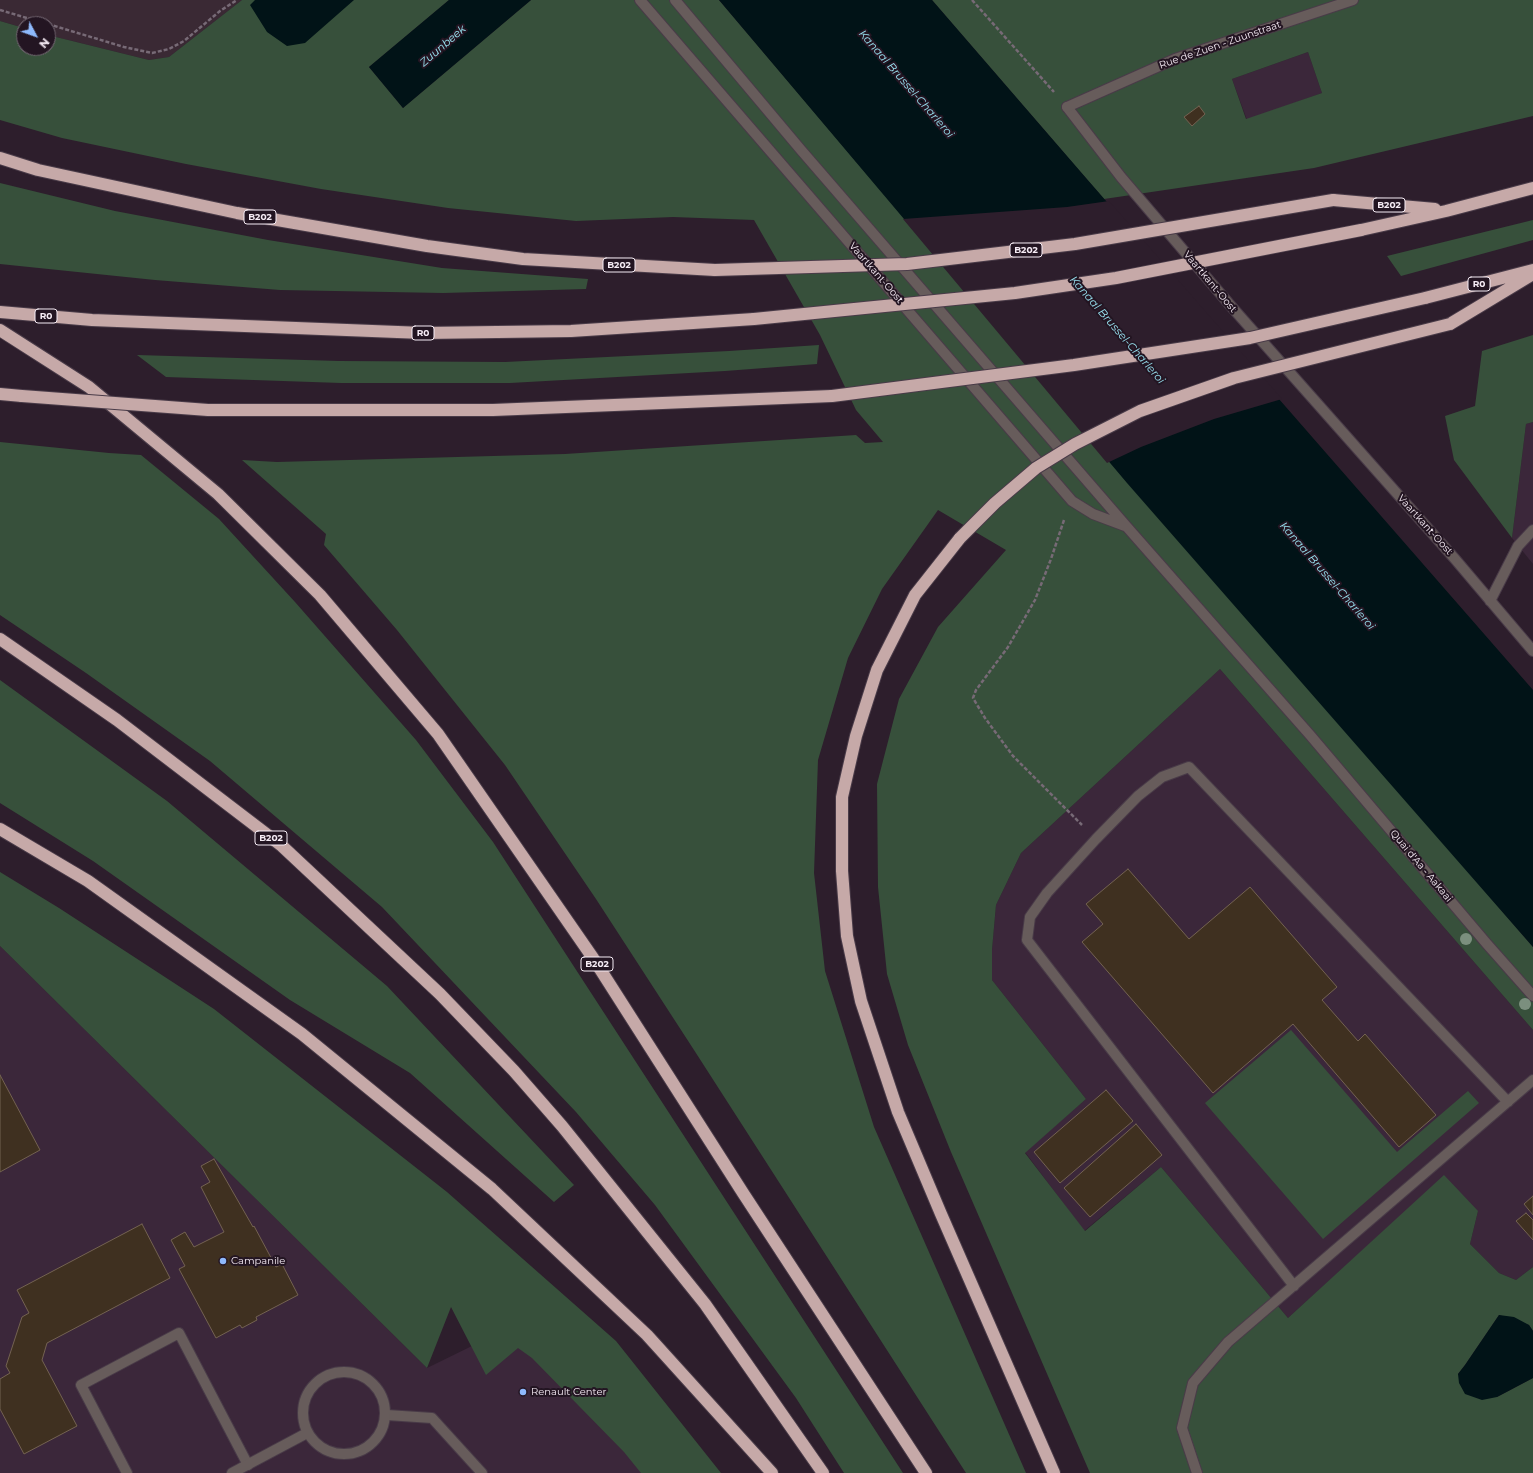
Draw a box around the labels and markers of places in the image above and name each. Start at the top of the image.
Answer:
place label: Campanile [231,1255,285,1267]
marker: Campanile [218,1256,228,1266]
place label: Renault Center [531,1386,607,1398]
marker: Renault Center [518,1387,528,1397]

